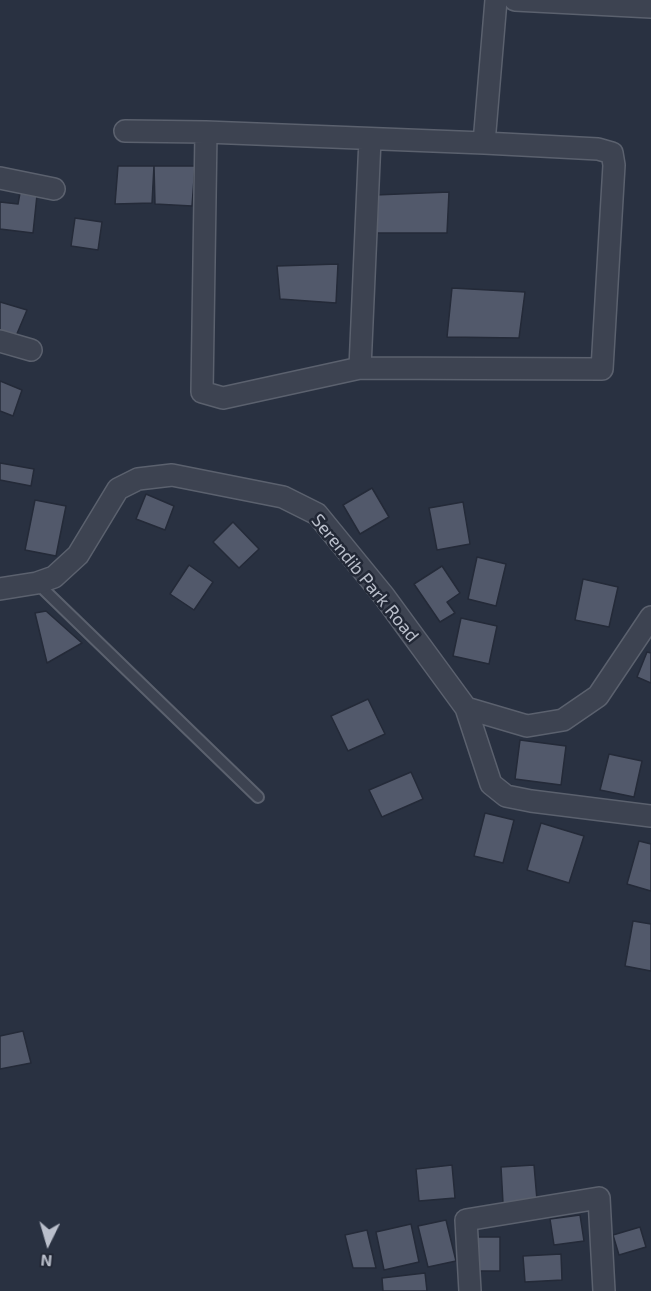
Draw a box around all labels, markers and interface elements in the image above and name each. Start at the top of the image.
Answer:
street label: Serendib Park Road [307,510,423,646]
north arrow [18,1213,78,1273]
text: N [40,1251,53,1271]

